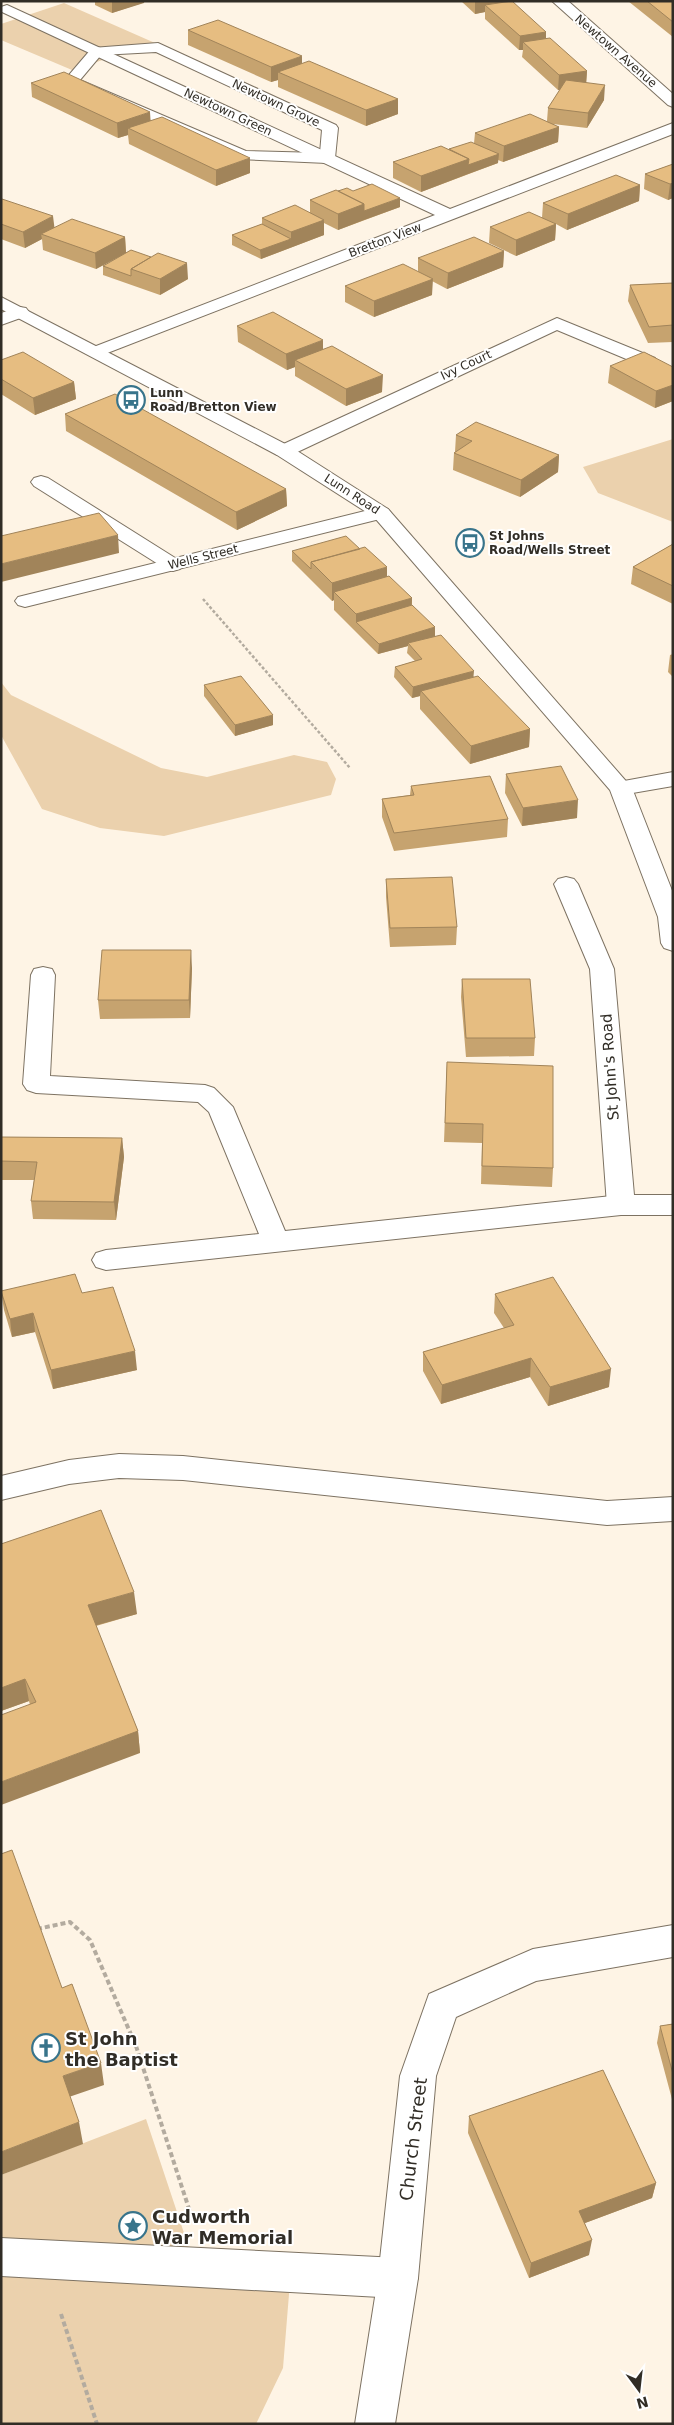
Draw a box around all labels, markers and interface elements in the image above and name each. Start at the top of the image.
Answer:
street label: Newtown Avenue [572,12,660,90]
street label: Newtown Grove [230,77,322,129]
street label: Newtown Green [182,85,274,139]
street label: Bretton View [347,220,424,260]
street label: Ivy Court [438,347,494,383]
bus stop icon: Lunn Road/Bretton View [116,385,146,415]
place label: Lunn Road/Bretton View [150,386,277,414]
street label: Lunn Road [322,471,382,517]
bus stop icon: St Johns Road/Wells Street [455,528,485,558]
place label: St Johns Road/Wells Street [489,529,611,557]
street label: Wells Street [166,541,240,572]
street label: St John's Road [597,1013,623,1121]
place label: St John the Baptist [65,2028,178,2070]
church icon: St John the Baptist [31,2033,61,2063]
street label: Church Street [395,2076,431,2202]
place label: Cudworth War Memorial [152,2206,293,2248]
place icon: Cudworth War Memorial [118,2211,148,2241]
north arrow [614,2365,664,2415]
text: N [635,2393,650,2412]

